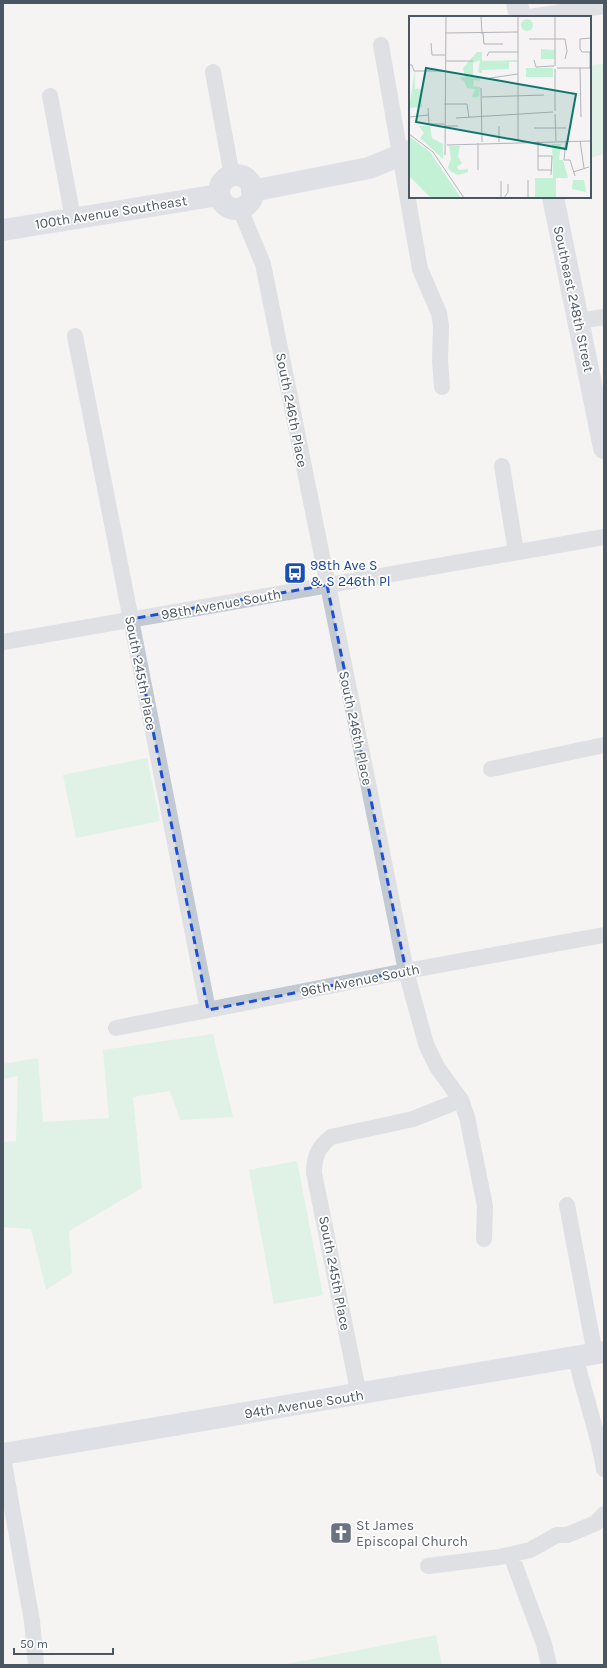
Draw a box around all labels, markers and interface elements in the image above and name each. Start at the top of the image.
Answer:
inset map [409,16,591,198]
street label: 100th Avenue Southeast [34,192,188,233]
street label: Southeast 248th Street [550,224,597,374]
street label: South 246th Place [272,351,311,469]
place label: 98th Ave S & S 246th Pl [310,557,391,590]
bus stop icon: 98th Ave S & S 246th Pl [282,560,308,586]
street label: 98th Avenue South [160,586,282,623]
street label: South 245th Place [121,614,160,732]
street label: South 246th Place [335,669,376,787]
street label: 96th Avenue South [299,961,421,1000]
street label: South 245th Place [315,1214,354,1332]
street label: 94th Avenue South [243,1387,365,1422]
place label: St James Episcopal Church [356,1517,468,1550]
church icon: St James Episcopal Church [328,1520,354,1546]
scale bar [14,1630,113,1656]
text: 50 m [20,1637,48,1651]

